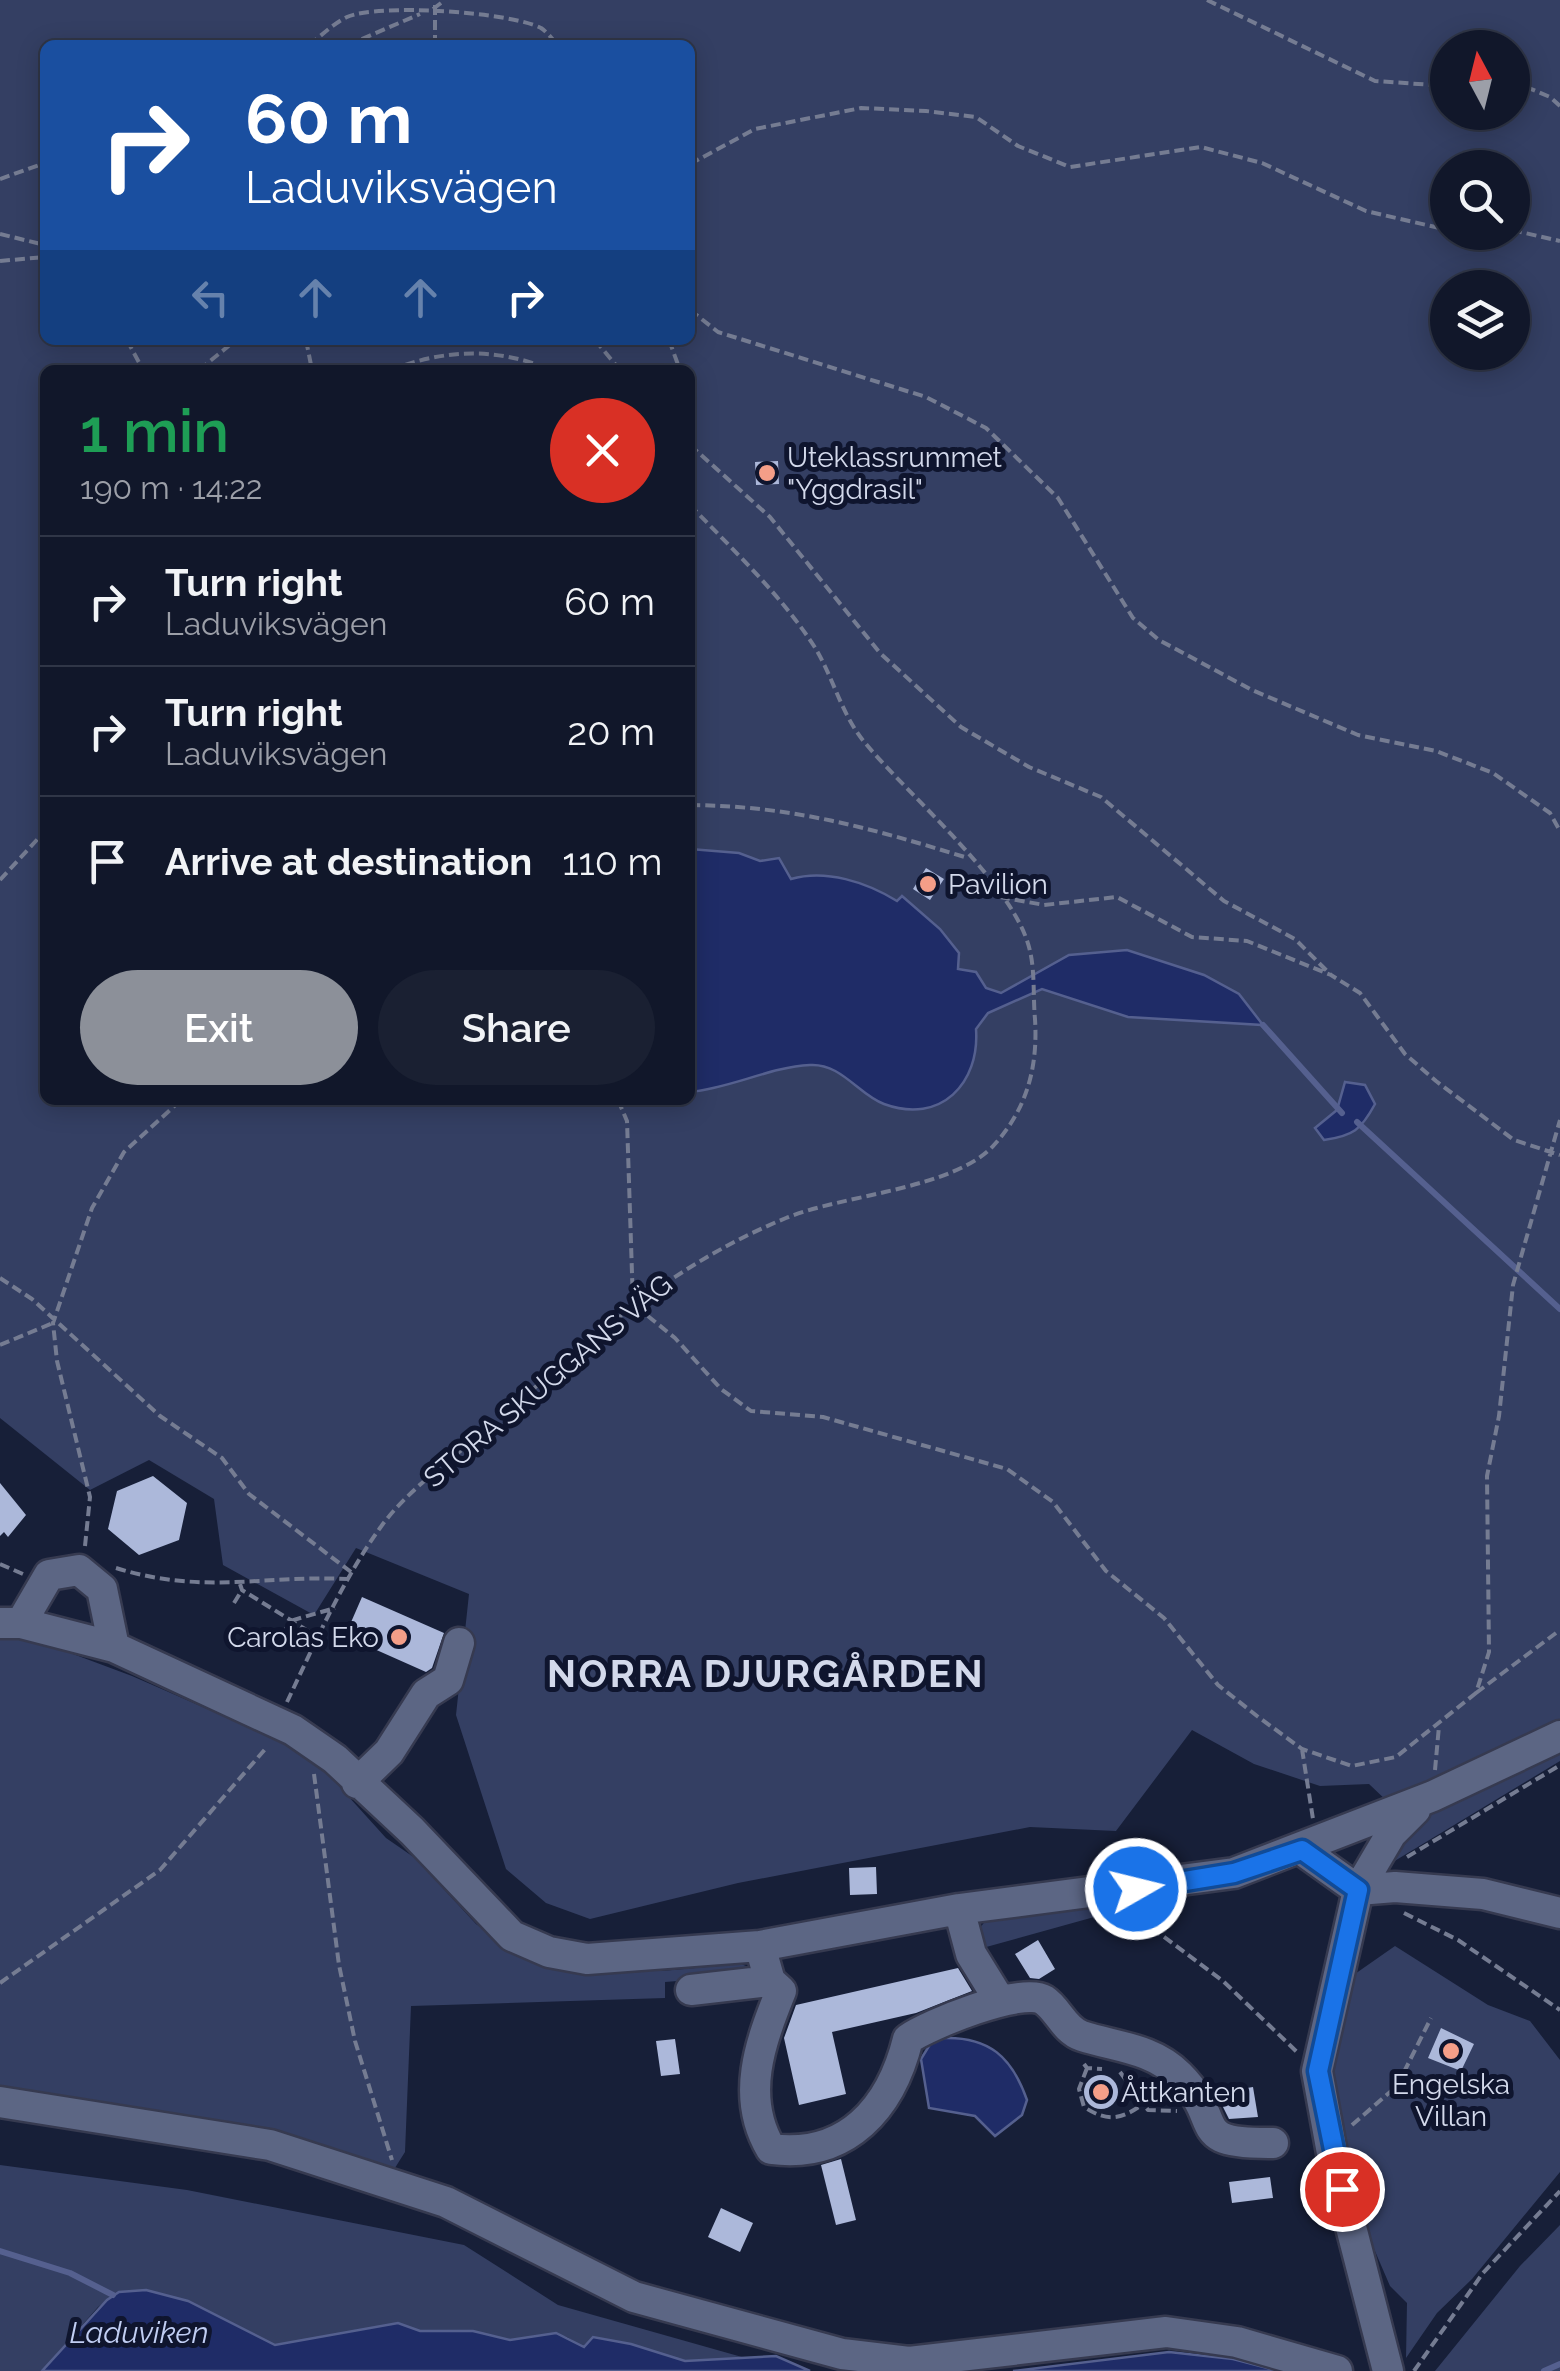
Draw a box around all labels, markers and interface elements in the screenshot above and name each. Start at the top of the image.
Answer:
north arrow [1430,30,1530,130]
map controls [1430,30,1530,370]
text: 60 m [245,77,412,159]
icon: right [80,80,210,210]
button: search [1430,150,1530,250]
text: Laduviksvägen [245,161,558,214]
icon: left [183,270,238,325]
icon: ahead [288,270,343,325]
icon: ahead [393,270,448,325]
icon: right [498,270,553,325]
button: layers [1430,270,1530,370]
text: 1 min [80,396,229,466]
button: close [550,398,655,503]
place label: Uteklassrummet "Yggdrasil" [787,441,1003,506]
marker: Uteklassrummet "Yggdrasil" [756,462,778,484]
text: 190 m · 14:22 [80,469,263,506]
text: Turn right [165,560,342,605]
icon: right [80,574,135,629]
text: 60 m [564,579,655,624]
text: Laduviksvägen [165,605,387,642]
text: Turn right [165,690,342,735]
icon: right [80,704,135,759]
text: 20 m [567,709,655,754]
text: Laduviksvägen [165,735,387,772]
icon: arrive [80,834,135,889]
text: Arrive at destination [165,839,532,884]
text: 110 m [562,839,663,884]
place label: Pavilion [948,868,1048,901]
marker: Pavilion [917,873,939,895]
button: Exit [80,970,358,1085]
button: Share [378,970,655,1085]
street label: STORA SKUGGANS VÄG [417,1268,679,1494]
place label: Carolas Eko [227,1621,379,1654]
marker: Carolas Eko [388,1626,410,1648]
district label: NORRA DJURGÅRDEN [547,1651,985,1696]
position arrow [1084,1837,1188,1941]
marker: Engelska Villan [1440,2040,1462,2062]
place label: Engelska Villan [1392,2068,1510,2133]
place label: Åttkanten [1121,2075,1246,2109]
marker: Åttkanten [1090,2081,1112,2103]
pin [1300,2147,1385,2232]
icon: arrive [1315,2162,1370,2217]
water label: Laduviken [70,2315,208,2350]

